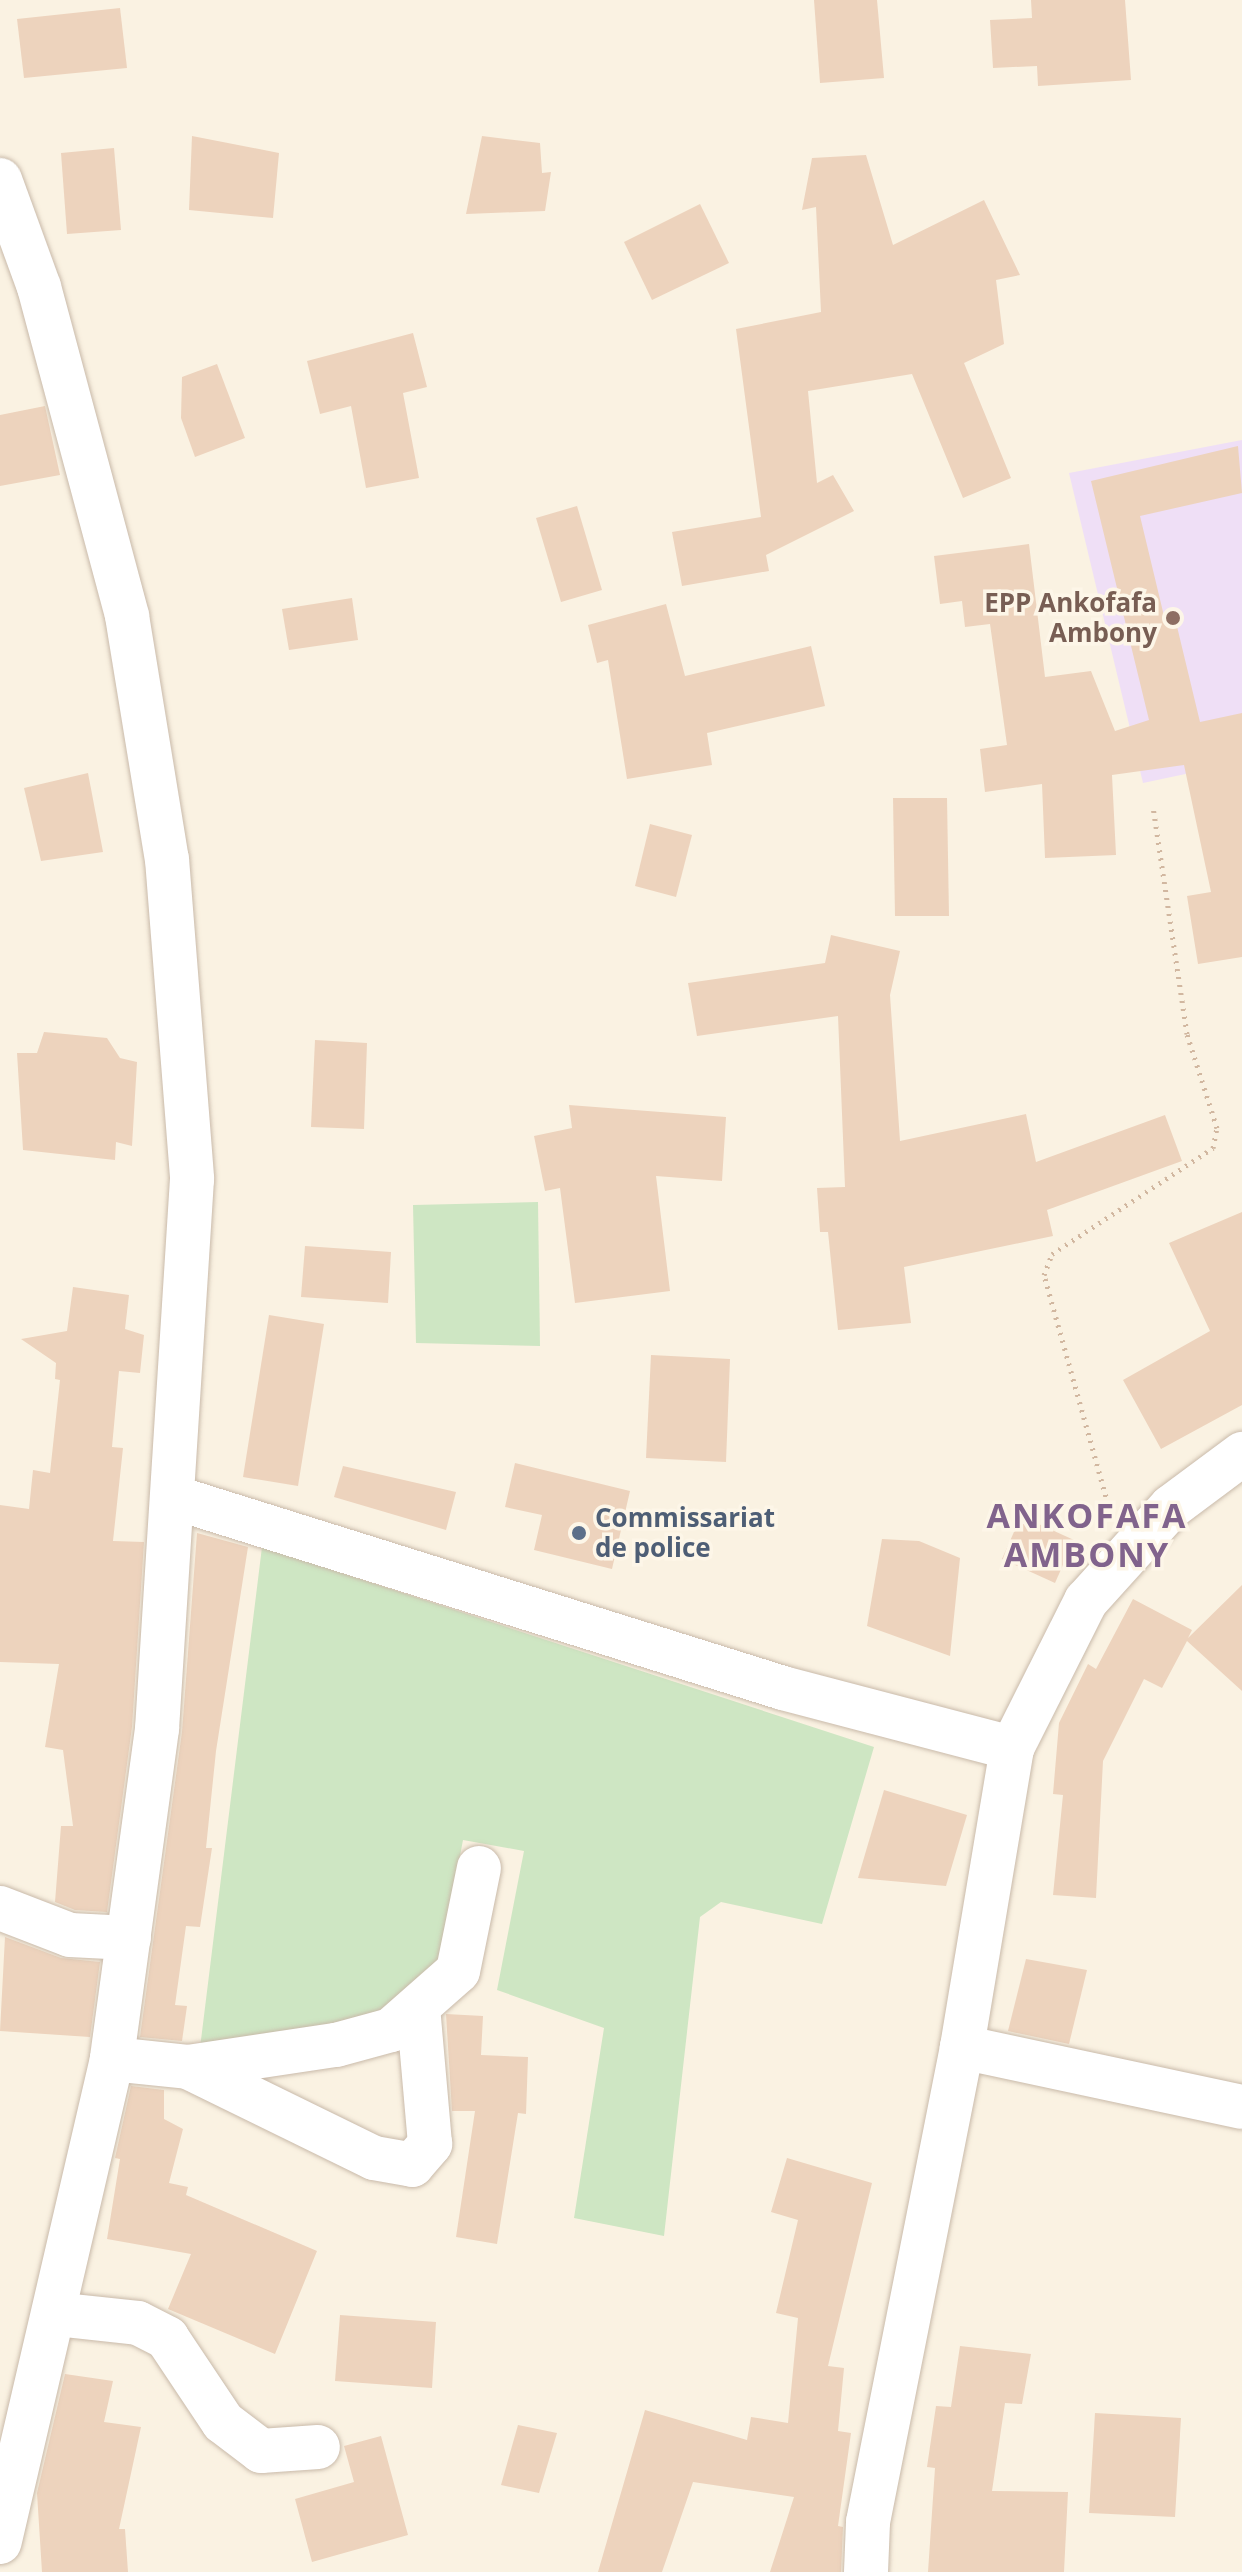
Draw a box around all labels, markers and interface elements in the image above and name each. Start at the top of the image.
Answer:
place label: EPP Ankofafa Ambony [984,587,1157,648]
marker: EPP Ankofafa Ambony [1164,609,1182,627]
district label: ANKOFAFA AMBONY [987,1495,1187,1574]
place label: Commissariat de police [595,1502,775,1564]
marker: Commissariat de police [570,1524,588,1542]

